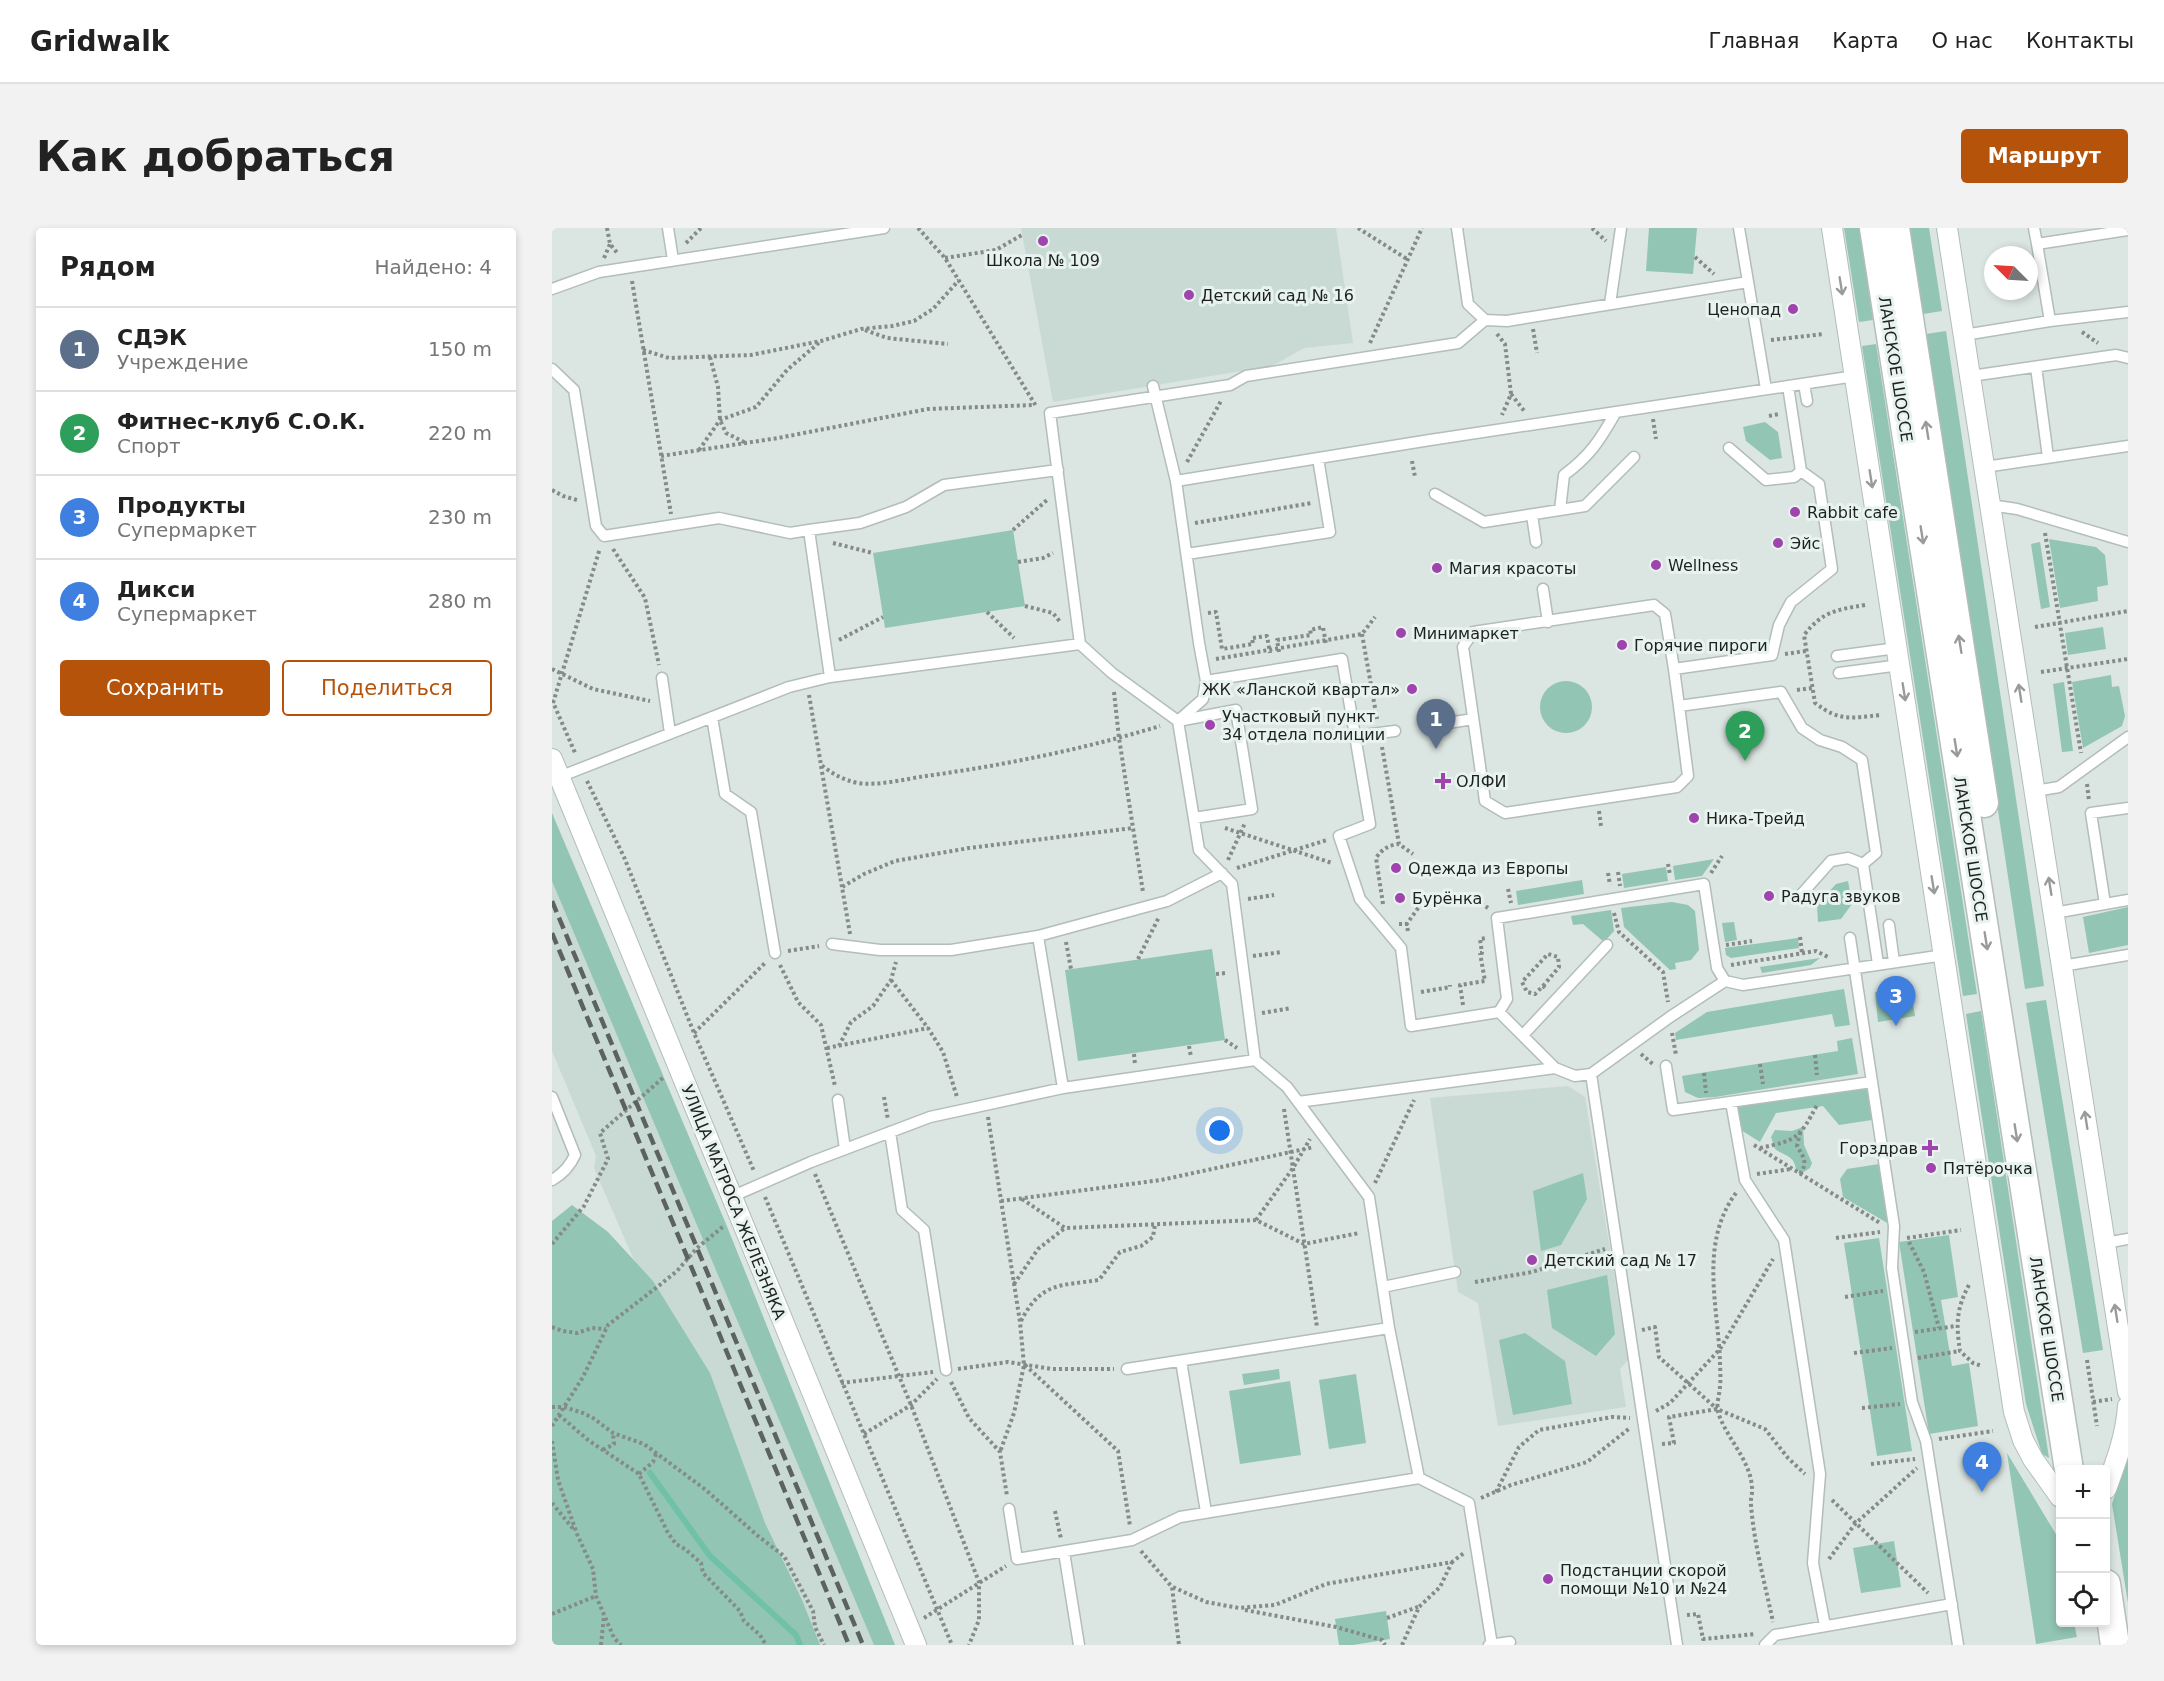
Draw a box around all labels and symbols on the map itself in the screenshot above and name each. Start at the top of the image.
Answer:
marker: Школа № 109 [1036,234,1050,248]
north arrow [1984,246,2038,300]
place label: Школа № 109 [986,251,1100,270]
one-way arrow [1836,275,1847,295]
place label: Детский сад № 16 [1201,286,1354,305]
marker: Детский сад № 16 [1182,288,1196,302]
street label: ЛАНСКОЕ ШОССЕ [1875,295,1916,443]
place label: Ценопад [1707,300,1781,319]
marker: Ценопад [1786,302,1800,316]
one-way arrow [1921,421,1932,441]
one-way arrow [1865,468,1876,488]
place label: Rabbit cafe [1807,503,1898,522]
marker: Rabbit cafe [1788,505,1802,519]
one-way arrow [1917,524,1928,544]
place label: Эйс [1790,534,1820,553]
marker: Эйс [1771,536,1785,550]
place label: Wellness [1668,556,1738,575]
marker: Wellness [1649,558,1663,572]
place label: Магия красоты [1449,559,1576,578]
marker: Магия красоты [1430,561,1444,575]
place label: Минимаркет [1413,624,1519,643]
marker: Минимаркет [1394,626,1408,640]
one-way arrow [1954,634,1965,654]
place label: Горячие пироги [1634,636,1768,655]
marker: Горячие пироги [1615,638,1629,652]
place label: ЖК «Ланской квартал» [1202,680,1400,699]
marker: ЖК «Ланской квартал» [1405,682,1419,696]
one-way arrow [1898,682,1909,701]
one-way arrow [2014,684,2025,704]
pin: 1 [1416,700,1456,749]
place label: Участковый пункт 34 отдела полиции [1222,707,1385,744]
pin: 2 [1726,712,1764,761]
marker: Участковый пункт 34 отдела полиции [1203,718,1217,732]
one-way arrow [1950,738,1961,758]
marker: ОЛФИ [1434,772,1452,790]
place label: ОЛФИ [1456,772,1506,791]
street label: ЛАНСКОЕ ШОССЕ [1950,775,1991,923]
place label: Ника-Трейд [1706,809,1805,828]
marker: Ника-Трейд [1687,811,1701,825]
place label: Одежда из Европы [1408,859,1568,878]
marker: Одежда из Европы [1389,861,1403,875]
one-way arrow [1928,874,1939,894]
one-way arrow [2044,877,2055,897]
place label: Радуга звуков [1781,887,1901,906]
place label: Бурёнка [1412,889,1482,908]
marker: Радуга звуков [1762,889,1776,903]
marker: Бурёнка [1393,891,1407,905]
one-way arrow [1980,930,1991,950]
pin: 3 [1876,976,1916,1026]
street label: УЛИЦА МАТРОСА ЖЕЛЕЗНЯКА [678,1082,789,1322]
one-way arrow [2080,1111,2091,1131]
your location [1205,1116,1234,1145]
one-way arrow [2011,1123,2022,1143]
place label: Горздрав [1839,1139,1918,1158]
marker: Горздрав [1923,1141,1937,1155]
place label: Пятёрочка [1943,1159,2033,1178]
marker: Пятёрочка [1924,1161,1938,1175]
place label: Детский сад № 17 [1544,1251,1697,1270]
marker: Детский сад № 17 [1525,1253,1539,1267]
street label: ЛАНСКОЕ ШОССЕ [2026,1255,2067,1403]
one-way arrow [2110,1304,2121,1323]
pin: 4 [1962,1442,2002,1492]
place label: Подстанции скорой помощи №10 и №24 [1560,1561,1727,1598]
marker: Подстанции скорой помощи №10 и №24 [1541,1572,1555,1586]

